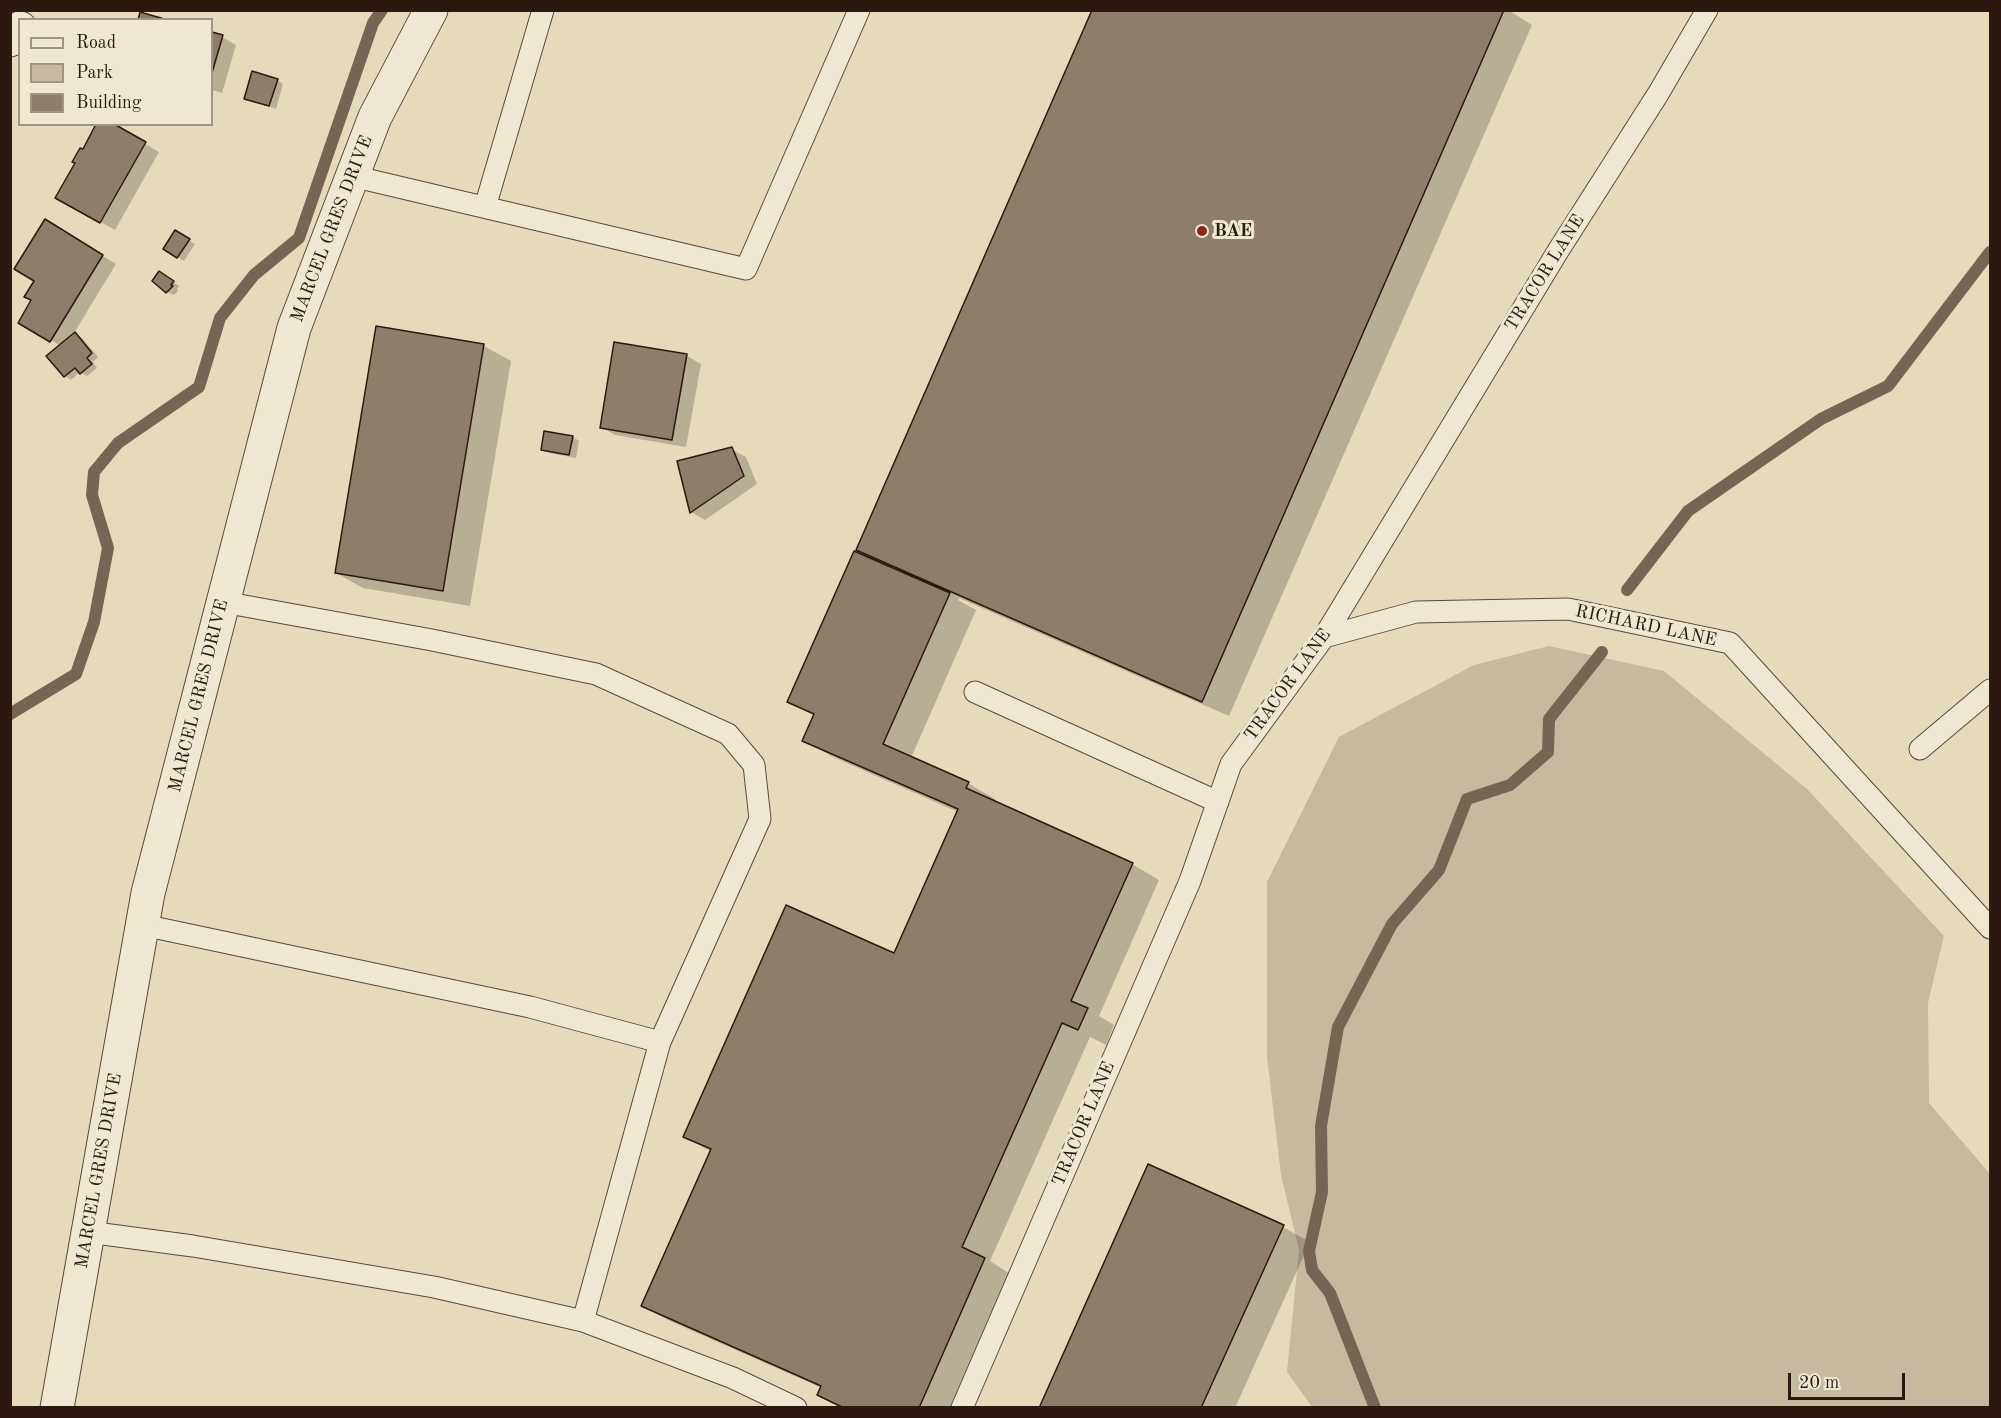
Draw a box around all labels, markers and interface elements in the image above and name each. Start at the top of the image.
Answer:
legend [18,18,213,126]
text: Road [76,34,116,52]
text: Park [76,64,113,82]
text: Building [76,94,141,112]
street label: MARCEL GRES DRIVE [286,133,378,325]
street label: TRACOR LANE [1501,211,1589,335]
place label: BAE [1214,220,1252,242]
marker: BAE [1195,224,1209,238]
street label: MARCEL GRES DRIVE [165,597,233,795]
street label: RICHARD LANE [1573,600,1719,652]
street label: TRACOR LANE [1240,625,1336,745]
street label: TRACOR LANE [1048,1058,1120,1190]
street label: MARCEL GRES DRIVE [71,1072,127,1270]
scale bar [1791,1361,1908,1399]
text: 20 m [1799,1374,1839,1392]

